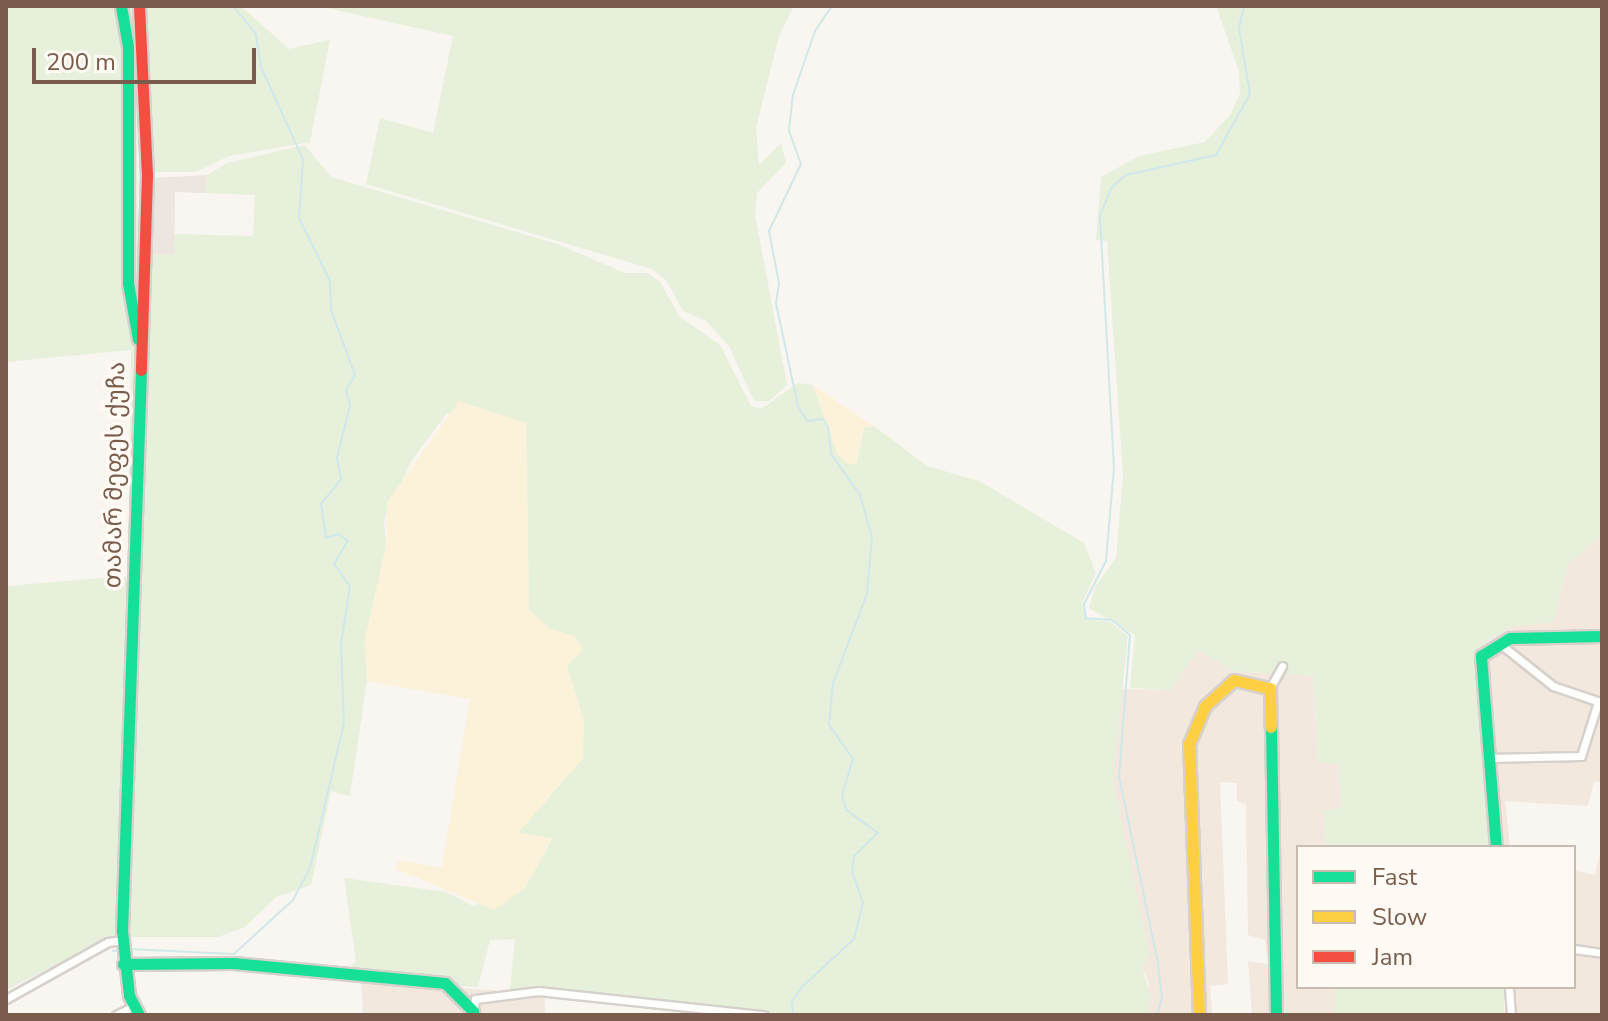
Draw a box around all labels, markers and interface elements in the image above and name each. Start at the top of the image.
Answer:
scale bar [36,32,260,82]
text: 200 m [46,46,116,78]
street label: თამარ მეფეს ქუჩა [99,361,131,589]
legend [1296,845,1576,989]
text: Fast [1372,861,1417,893]
text: Slow [1372,901,1427,933]
text: Jam [1372,941,1413,973]

